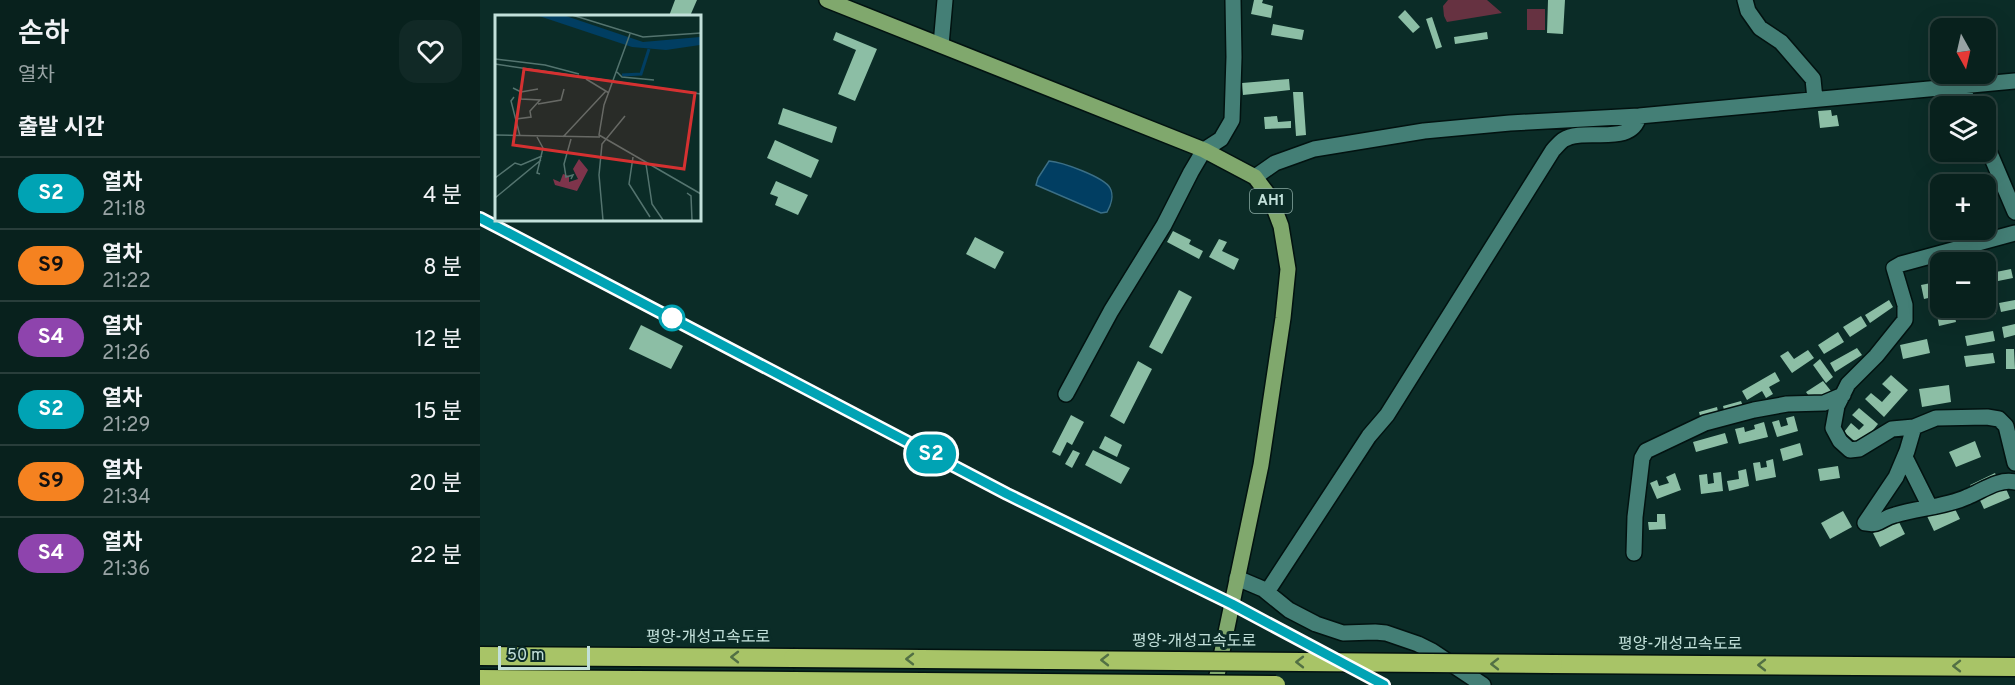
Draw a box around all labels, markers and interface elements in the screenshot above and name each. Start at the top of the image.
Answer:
inset map [495,15,700,220]
text: 손하 [18,17,70,53]
north arrow [1930,18,1996,84]
map controls [1930,18,1996,318]
button: heart [399,20,462,83]
text: 열차 [18,63,55,89]
button: layers [1930,96,1996,162]
text: 출발 시간 [18,115,104,142]
text: 열차 [102,170,142,197]
button: + [1930,174,1996,240]
text: S2 [38,180,64,207]
text: 4 분 [423,183,462,210]
road number: AH1 [1250,189,1292,213]
text: 21:18 [102,197,146,223]
text: 열차 [102,242,142,269]
text: S9 [38,252,64,279]
button: − [1930,252,1996,318]
text: 8 분 [423,255,462,282]
text: 21:22 [102,269,151,295]
unlabelled marker [659,305,685,331]
text: 열차 [102,314,142,341]
text: S4 [38,324,64,351]
text: 12 분 [415,327,462,354]
text: 21:26 [102,341,150,367]
text: 열차 [102,386,142,413]
text: S2 [38,396,64,423]
text: 15 분 [415,399,462,426]
text: 21:29 [102,413,150,439]
line badge: S2 [904,434,958,474]
text: S2 [918,441,944,468]
text: 열차 [102,458,142,485]
text: S9 [38,468,64,495]
text: 20 분 [409,471,462,498]
text: 21:34 [102,485,151,511]
text: 열차 [102,530,142,557]
text: S4 [38,540,64,567]
text: 22 분 [410,543,462,570]
text: 21:36 [102,557,150,583]
street label: 평양-개성고속도로 [646,628,770,648]
street label: 평양-개성고속도로 [1132,632,1256,652]
street label: 평양-개성고속도로 [1618,635,1742,655]
scale bar [498,643,590,670]
text: 50 m [507,646,545,666]
one-way arrow [730,651,739,663]
one-way arrow [906,653,915,665]
one-way arrow [1100,654,1109,667]
one-way arrow [1295,656,1304,668]
one-way arrow [1490,658,1499,670]
one-way arrow [1757,659,1766,671]
one-way arrow [1952,660,1961,673]

